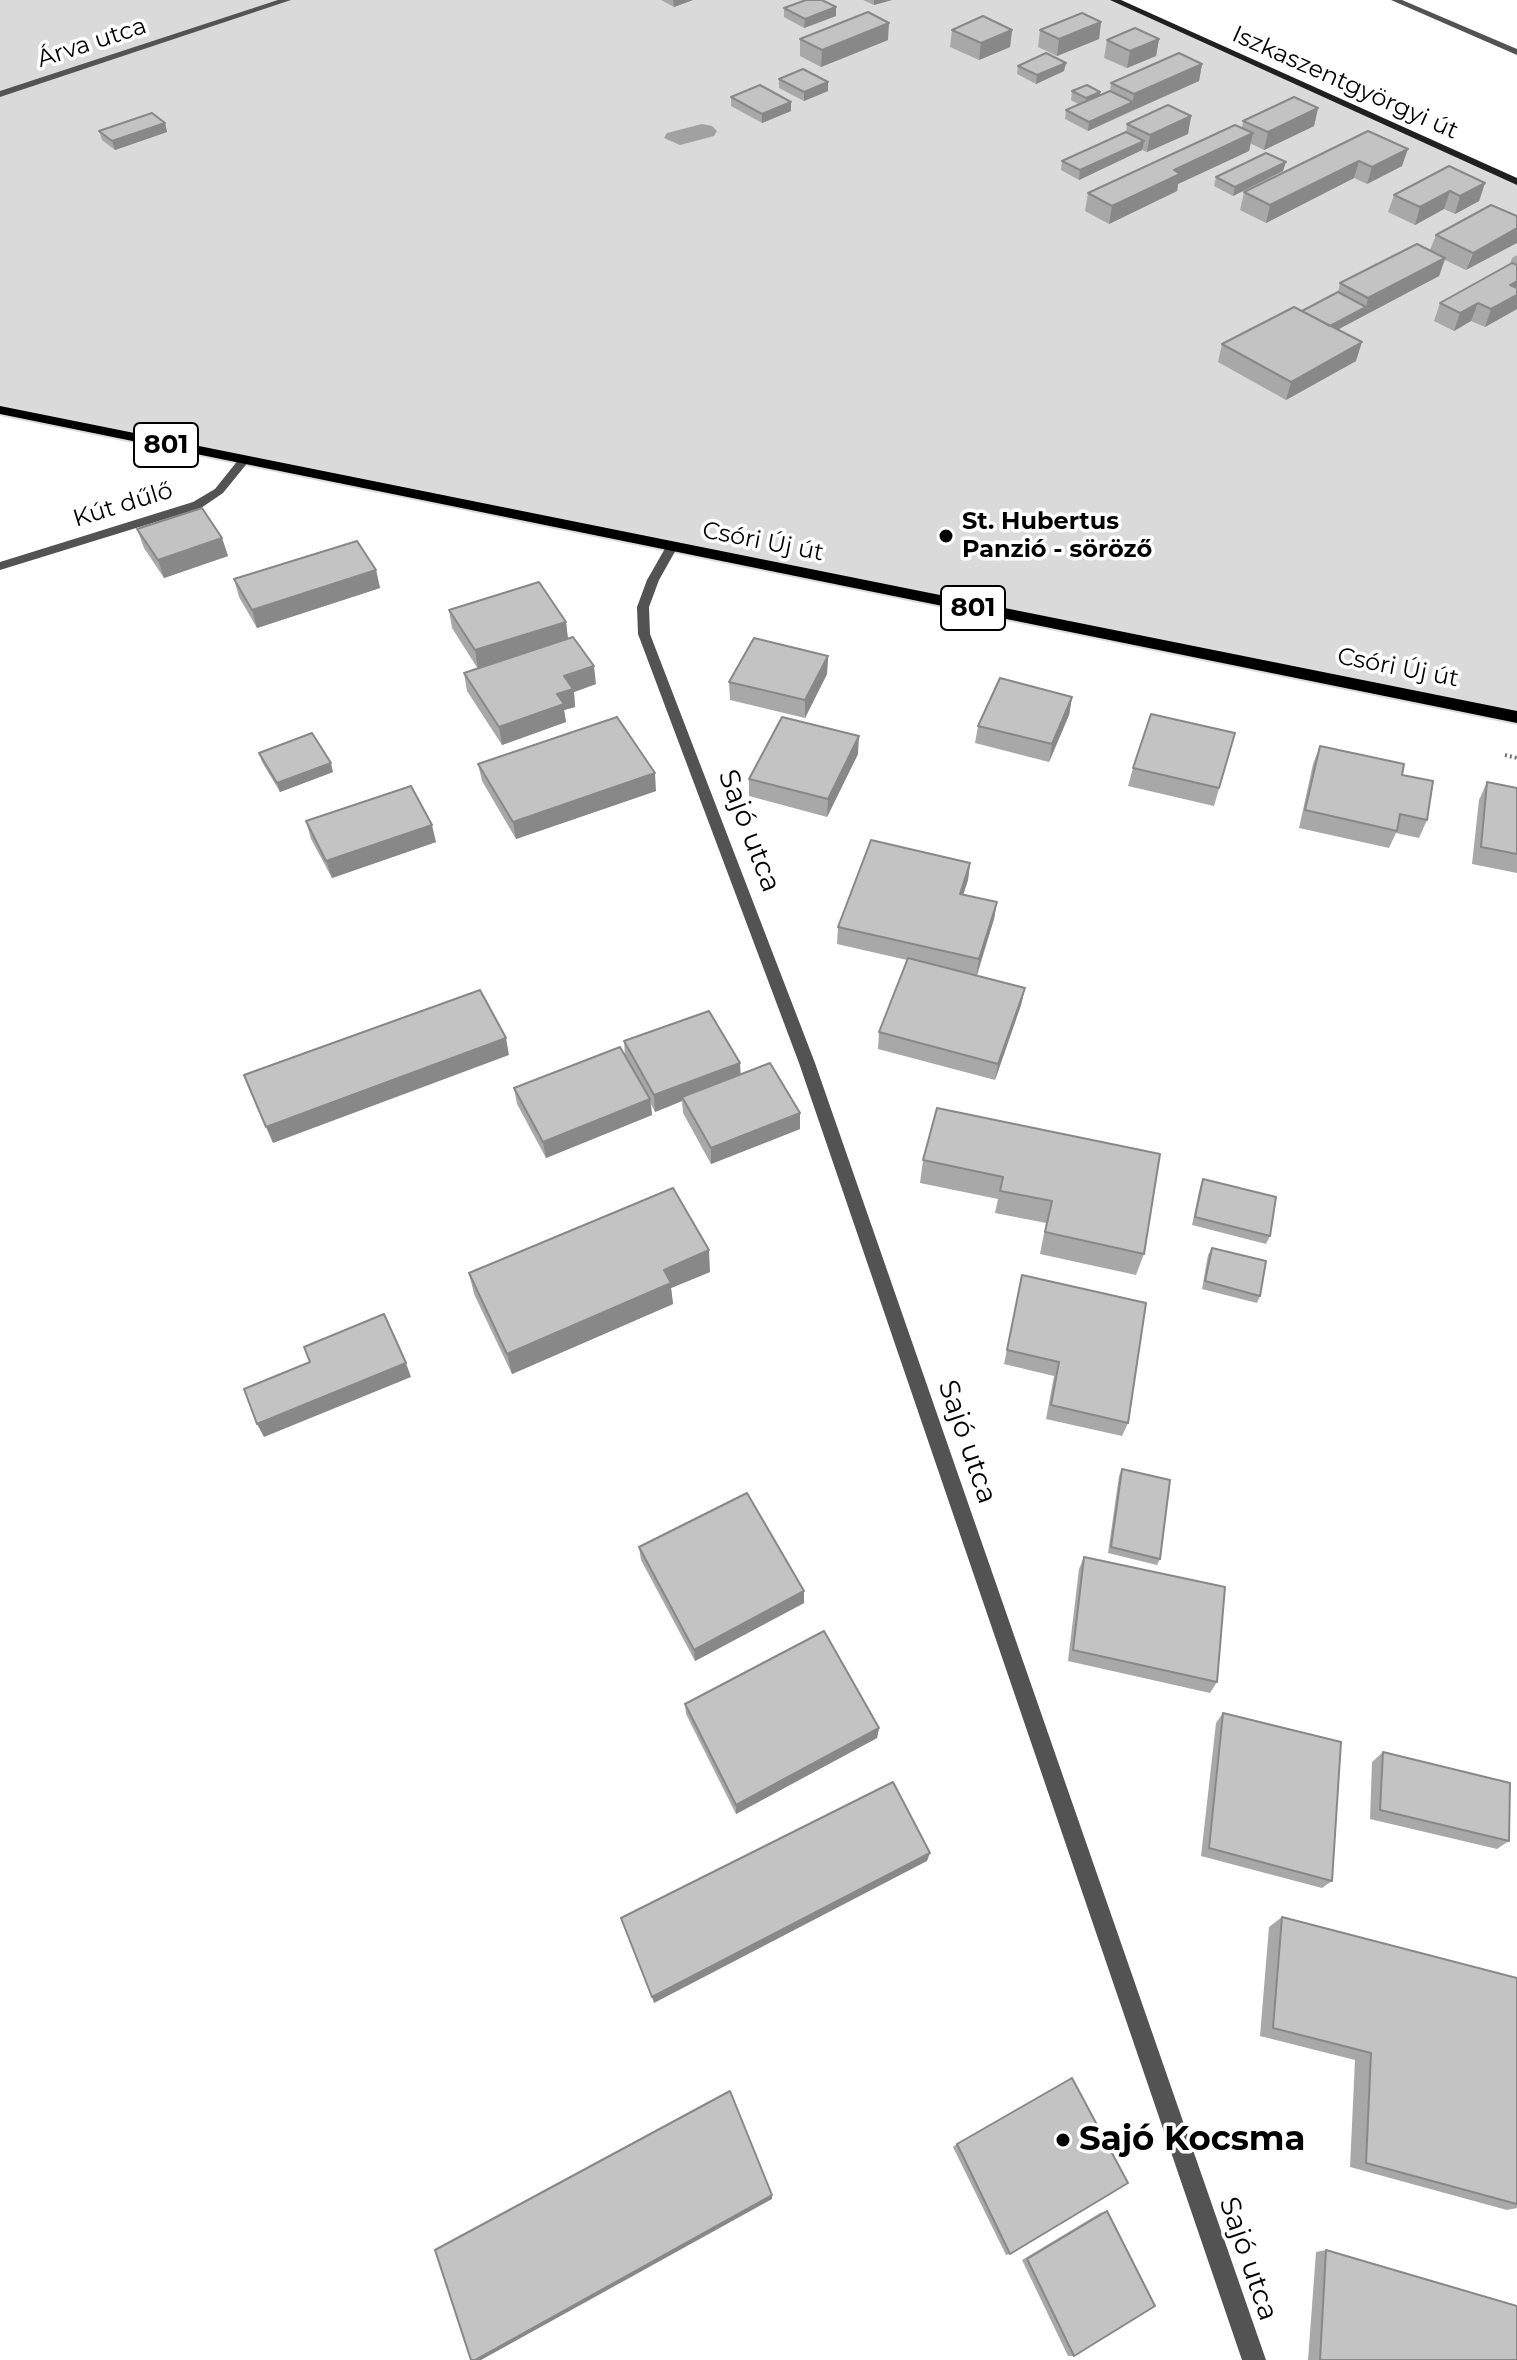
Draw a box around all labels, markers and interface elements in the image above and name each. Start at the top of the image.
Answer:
street label: Árva utca [34,12,150,74]
street label: Iszkaszentgyörgyi út [1227,20,1463,146]
road number: 801 [134,423,198,467]
street label: Kút dűlő [70,476,176,534]
place label: St. Hubertus Panzió - söröző [962,508,1152,564]
street label: Csóri Új út [700,516,826,568]
marker: St. Hubertus Panzió - söröző [937,527,955,545]
road number: 801 [941,586,1005,630]
street label: Csóri Új út [1335,642,1461,694]
street label: Sajó utca [710,765,788,897]
street label: Sajó utca [930,1376,1004,1508]
place label: Sajó Kocsma [1079,2120,1305,2160]
marker: Sajó Kocsma [1054,2131,1072,2149]
street label: Sajó utca [1211,2193,1285,2325]

